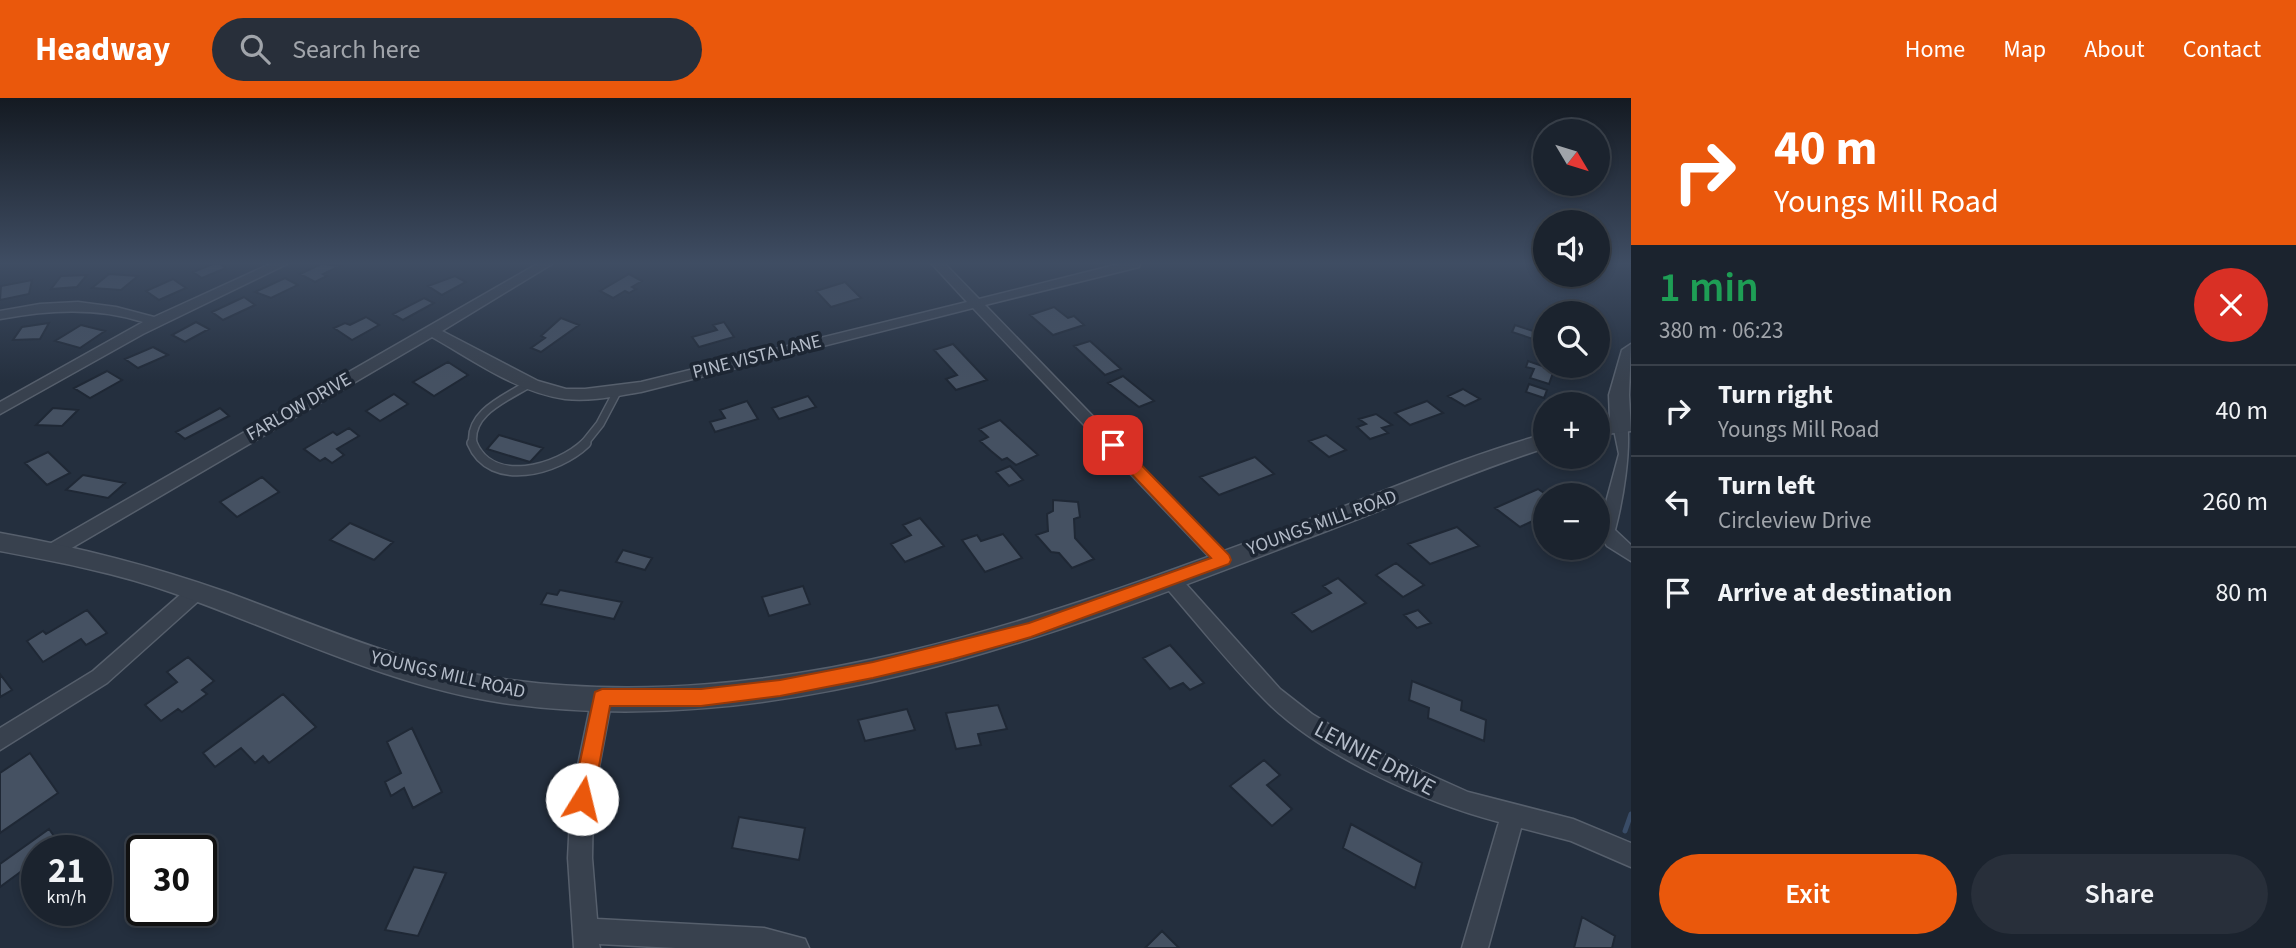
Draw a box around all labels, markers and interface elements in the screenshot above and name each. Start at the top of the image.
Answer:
search box [212,18,702,81]
text: Headway [35,26,170,73]
icon: search [236,30,274,68]
text: Search here [292,31,420,68]
text: Home [1905,32,1965,67]
text: Map [2003,32,2046,67]
text: About [2084,32,2145,67]
text: Contact [2183,32,2261,67]
text: 40 m [1774,114,1878,184]
north arrow [1533,119,1610,196]
map controls [1533,119,1610,560]
icon: right [1659,126,1750,217]
text: Youngs Mill Road [1774,179,1999,225]
button: sound [1533,210,1610,287]
text: 1 min [1659,258,1759,318]
button: close [2194,268,2268,342]
button: search [1533,301,1610,378]
text: 380 m · 06:23 [1659,314,1783,347]
street label: PINE VISTA LANE [690,328,824,386]
street label: FARLOW DRIVE [242,366,356,448]
text: Turn right [1718,376,1833,413]
button: + [1533,392,1610,469]
icon: right [1659,392,1697,430]
text: 40 m [2215,392,2268,429]
text: Youngs Mill Road [1718,413,1879,446]
pin [1083,415,1143,475]
icon: arrive [1094,426,1132,464]
text: Turn left [1718,467,1815,504]
street label: YOUNGS MILL ROAD [1242,483,1401,563]
button: − [1533,483,1610,560]
icon: left [1659,483,1697,521]
text: 260 m [2202,483,2268,520]
text: Circleview Drive [1718,504,1871,537]
icon: arrive [1659,574,1697,612]
text: Arrive at destination [1718,574,1952,611]
text: 80 m [2215,574,2268,611]
street label: YOUNGS MILL ROAD [367,644,528,706]
street label: LENNIE DRIVE [1309,712,1441,804]
position arrow [545,762,619,836]
speed limit sign: 30 [126,835,217,926]
text: 21 [48,846,85,896]
button: Exit [1659,854,1957,934]
button: Share [1971,854,2268,934]
text: km/h [47,885,86,910]

